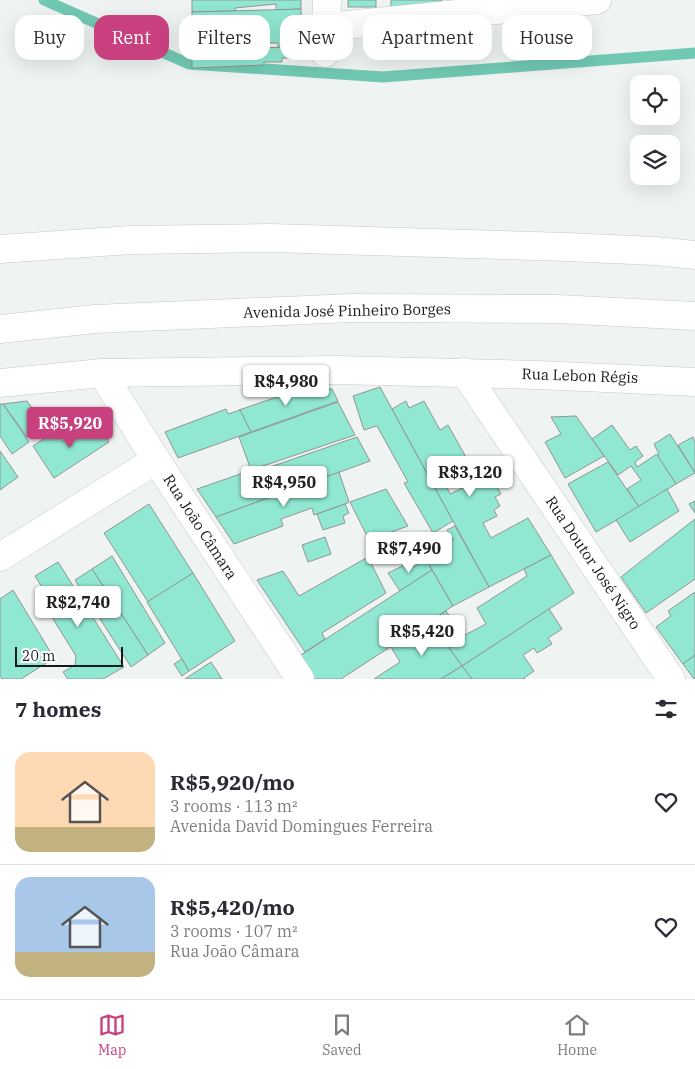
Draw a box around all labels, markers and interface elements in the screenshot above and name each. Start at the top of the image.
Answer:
chip: Buy [15,15,84,60]
chip: Rent [94,15,169,60]
chip: Filters [179,15,270,60]
chip: New [280,15,353,60]
chip: Apartment [363,15,492,60]
chip: House [502,15,592,60]
map controls [630,75,680,185]
button: locate [630,75,680,125]
button: layers [630,135,680,185]
street label: Avenida José Pinheiro Borges [243,299,451,322]
pin: R$4,980 [240,364,332,407]
street label: Rua Lebon Régis [521,364,639,387]
text: R$4,980 [254,371,318,391]
pin: R$5,920 [24,406,116,449]
text: R$5,920 [38,413,102,433]
pin: R$3,120 [424,456,516,498]
text: R$3,120 [438,462,502,482]
pin: R$4,950 [238,466,330,508]
street label: Rua João Câmara [159,471,241,583]
text: R$4,950 [252,472,316,492]
street label: Rua Doutor José Nigro [542,492,645,633]
pin: R$7,490 [363,532,455,574]
text: R$7,490 [377,538,441,558]
pin: R$2,740 [32,586,124,628]
text: R$2,740 [46,592,110,612]
pin: R$5,420 [376,614,468,657]
text: R$5,420 [390,621,454,641]
scale bar [15,644,122,667]
text: 20 m [22,647,55,665]
text: 7 homes [15,695,101,723]
icon: filters [652,695,680,723]
text: R$5,920/mo [170,768,295,796]
icon: home [55,772,115,832]
icon: heart [652,788,680,816]
text: 3 rooms · 113 m² [170,796,298,816]
text: Avenida David Domingues Ferreira [170,816,433,836]
text: R$5,420/mo [170,893,295,921]
icon: home [55,897,115,957]
icon: heart [652,913,680,941]
text: 3 rooms · 107 m² [170,921,298,941]
text: Rua João Câmara [170,941,300,961]
tab: Map [98,1011,126,1059]
tab: Saved [322,1011,361,1059]
tab: Home [557,1011,597,1059]

